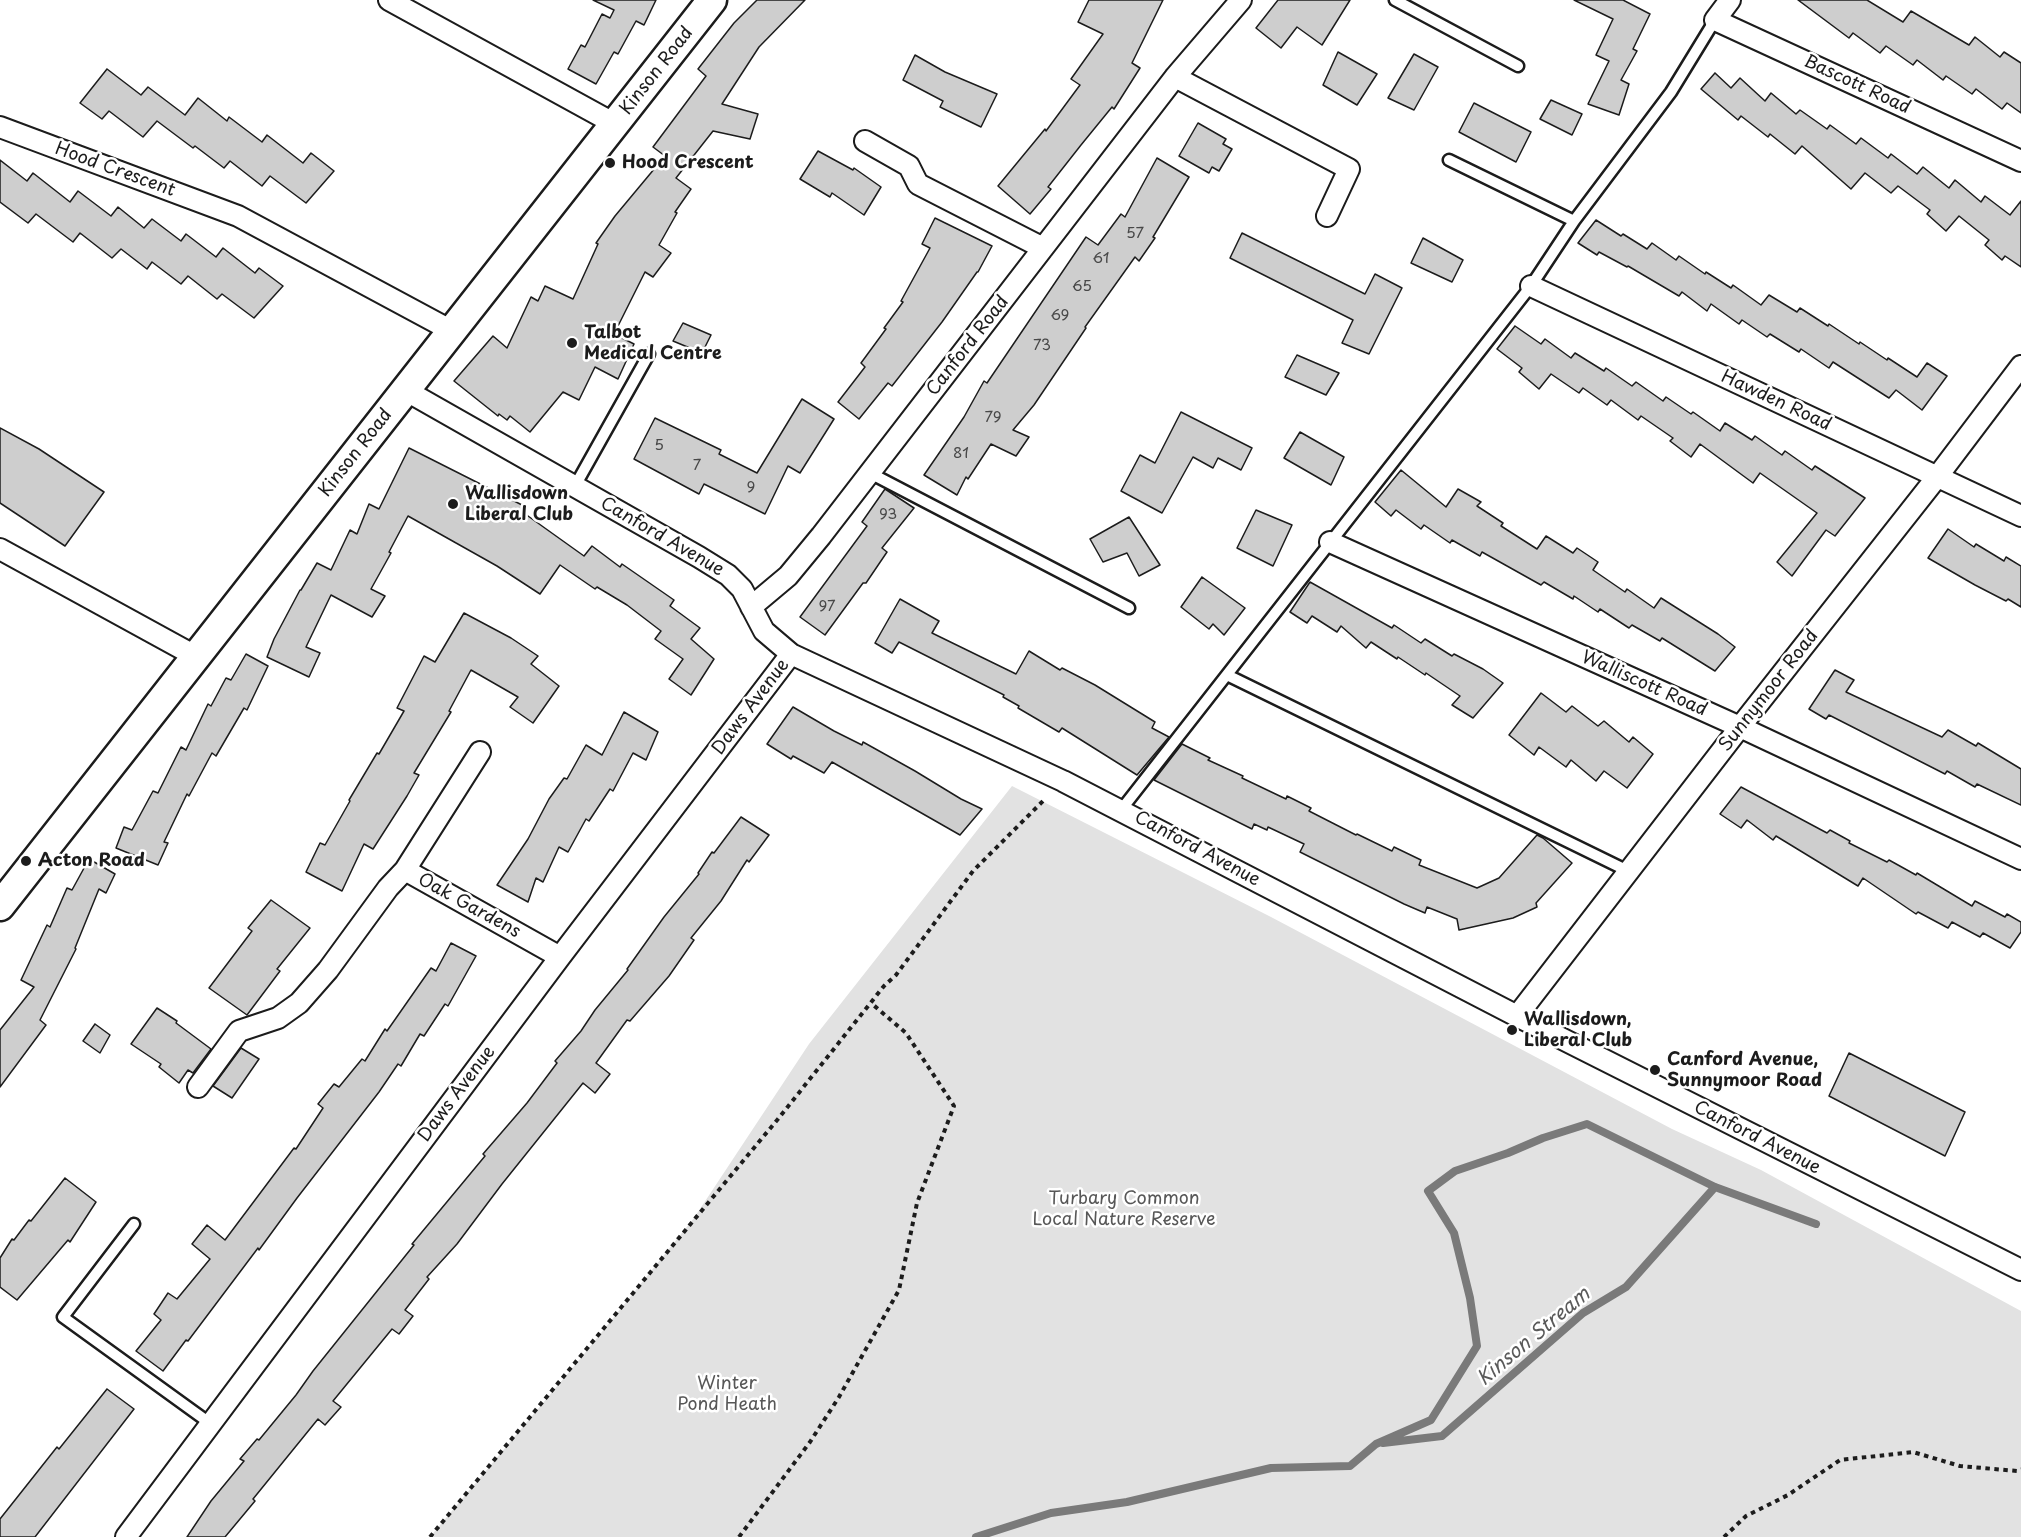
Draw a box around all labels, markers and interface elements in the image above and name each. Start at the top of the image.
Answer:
street label: Kinson Road [616,23,698,119]
street label: Bascott Road [1800,51,1914,119]
street label: Hood Crescent [52,138,178,202]
place label: Hood Crescent [622,152,754,174]
marker: Hood Crescent [603,156,617,170]
house number: 57 [1126,225,1144,243]
house number: 61 [1093,250,1109,268]
house number: 65 [1072,278,1092,296]
street label: Canford Road [922,292,1014,400]
house number: 69 [1051,307,1069,325]
place label: Talbot Medical Centre [584,322,722,364]
marker: Talbot Medical Centre [565,336,579,350]
house number: 73 [1033,337,1051,355]
street label: Hawden Road [1718,366,1834,436]
street label: Kinson Road [315,405,397,501]
house number: 79 [984,409,1002,427]
house number: 5 [654,437,664,455]
house number: 81 [953,445,969,463]
house number: 7 [693,457,701,475]
house number: 9 [747,479,755,497]
place label: Wallisdown Liberal Club [465,483,573,526]
street label: Canford Avenue [596,493,728,581]
marker: Wallisdown Liberal Club [446,497,460,511]
house number: 93 [879,506,897,524]
house number: 97 [818,598,836,616]
street label: Sunnymoor Road [1715,626,1823,756]
street label: Walliscott Road [1578,647,1710,721]
street label: Daws Avenue [708,655,794,759]
street label: Canford Avenue [1131,807,1263,891]
place label: Acton Road [38,850,145,872]
marker: Acton Road [19,854,33,868]
street label: Oak Gardens [414,869,524,943]
place label: Wallisdown, Liberal Club [1524,1009,1632,1052]
marker: Wallisdown, Liberal Club [1505,1023,1519,1037]
street label: Daws Avenue [414,1042,500,1146]
place label: Canford Avenue, Sunnymoor Road [1667,1049,1822,1092]
marker: Canford Avenue, Sunnymoor Road [1648,1063,1662,1077]
street label: Canford Avenue [1690,1097,1824,1179]
park label: Turbary Common Local Nature Reserve [1033,1188,1215,1230]
water label: Kinson Stream [1473,1283,1595,1391]
park label: Winter Pond Heath [677,1373,777,1416]

